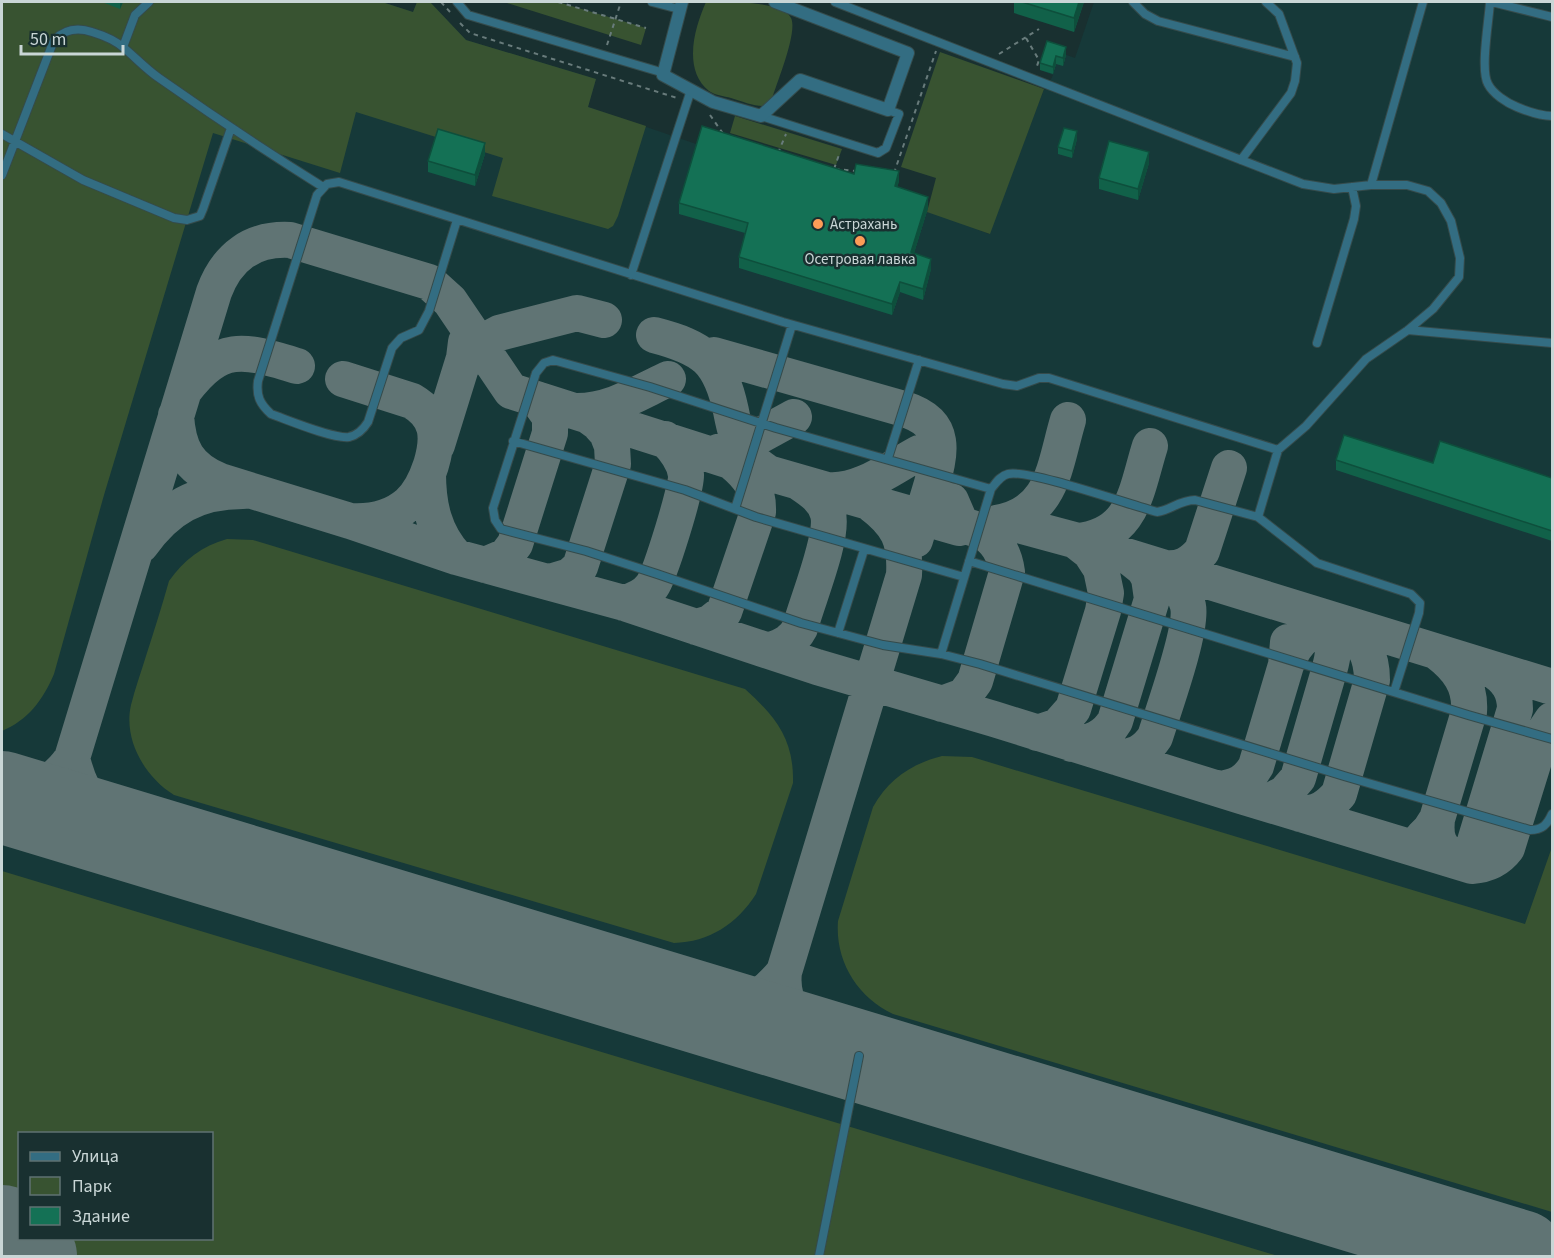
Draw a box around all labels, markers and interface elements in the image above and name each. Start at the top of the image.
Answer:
scale bar [21,18,123,56]
text: 50 m [30,27,66,52]
place label: Астрахань [830,214,897,235]
marker: Астрахань [811,217,825,231]
marker: Осетровая лавка [853,234,867,248]
place label: Осетровая лавка [804,249,916,270]
legend [18,1132,213,1240]
text: Улица [72,1144,119,1169]
text: Парк [72,1174,112,1199]
text: Здание [72,1204,130,1229]

